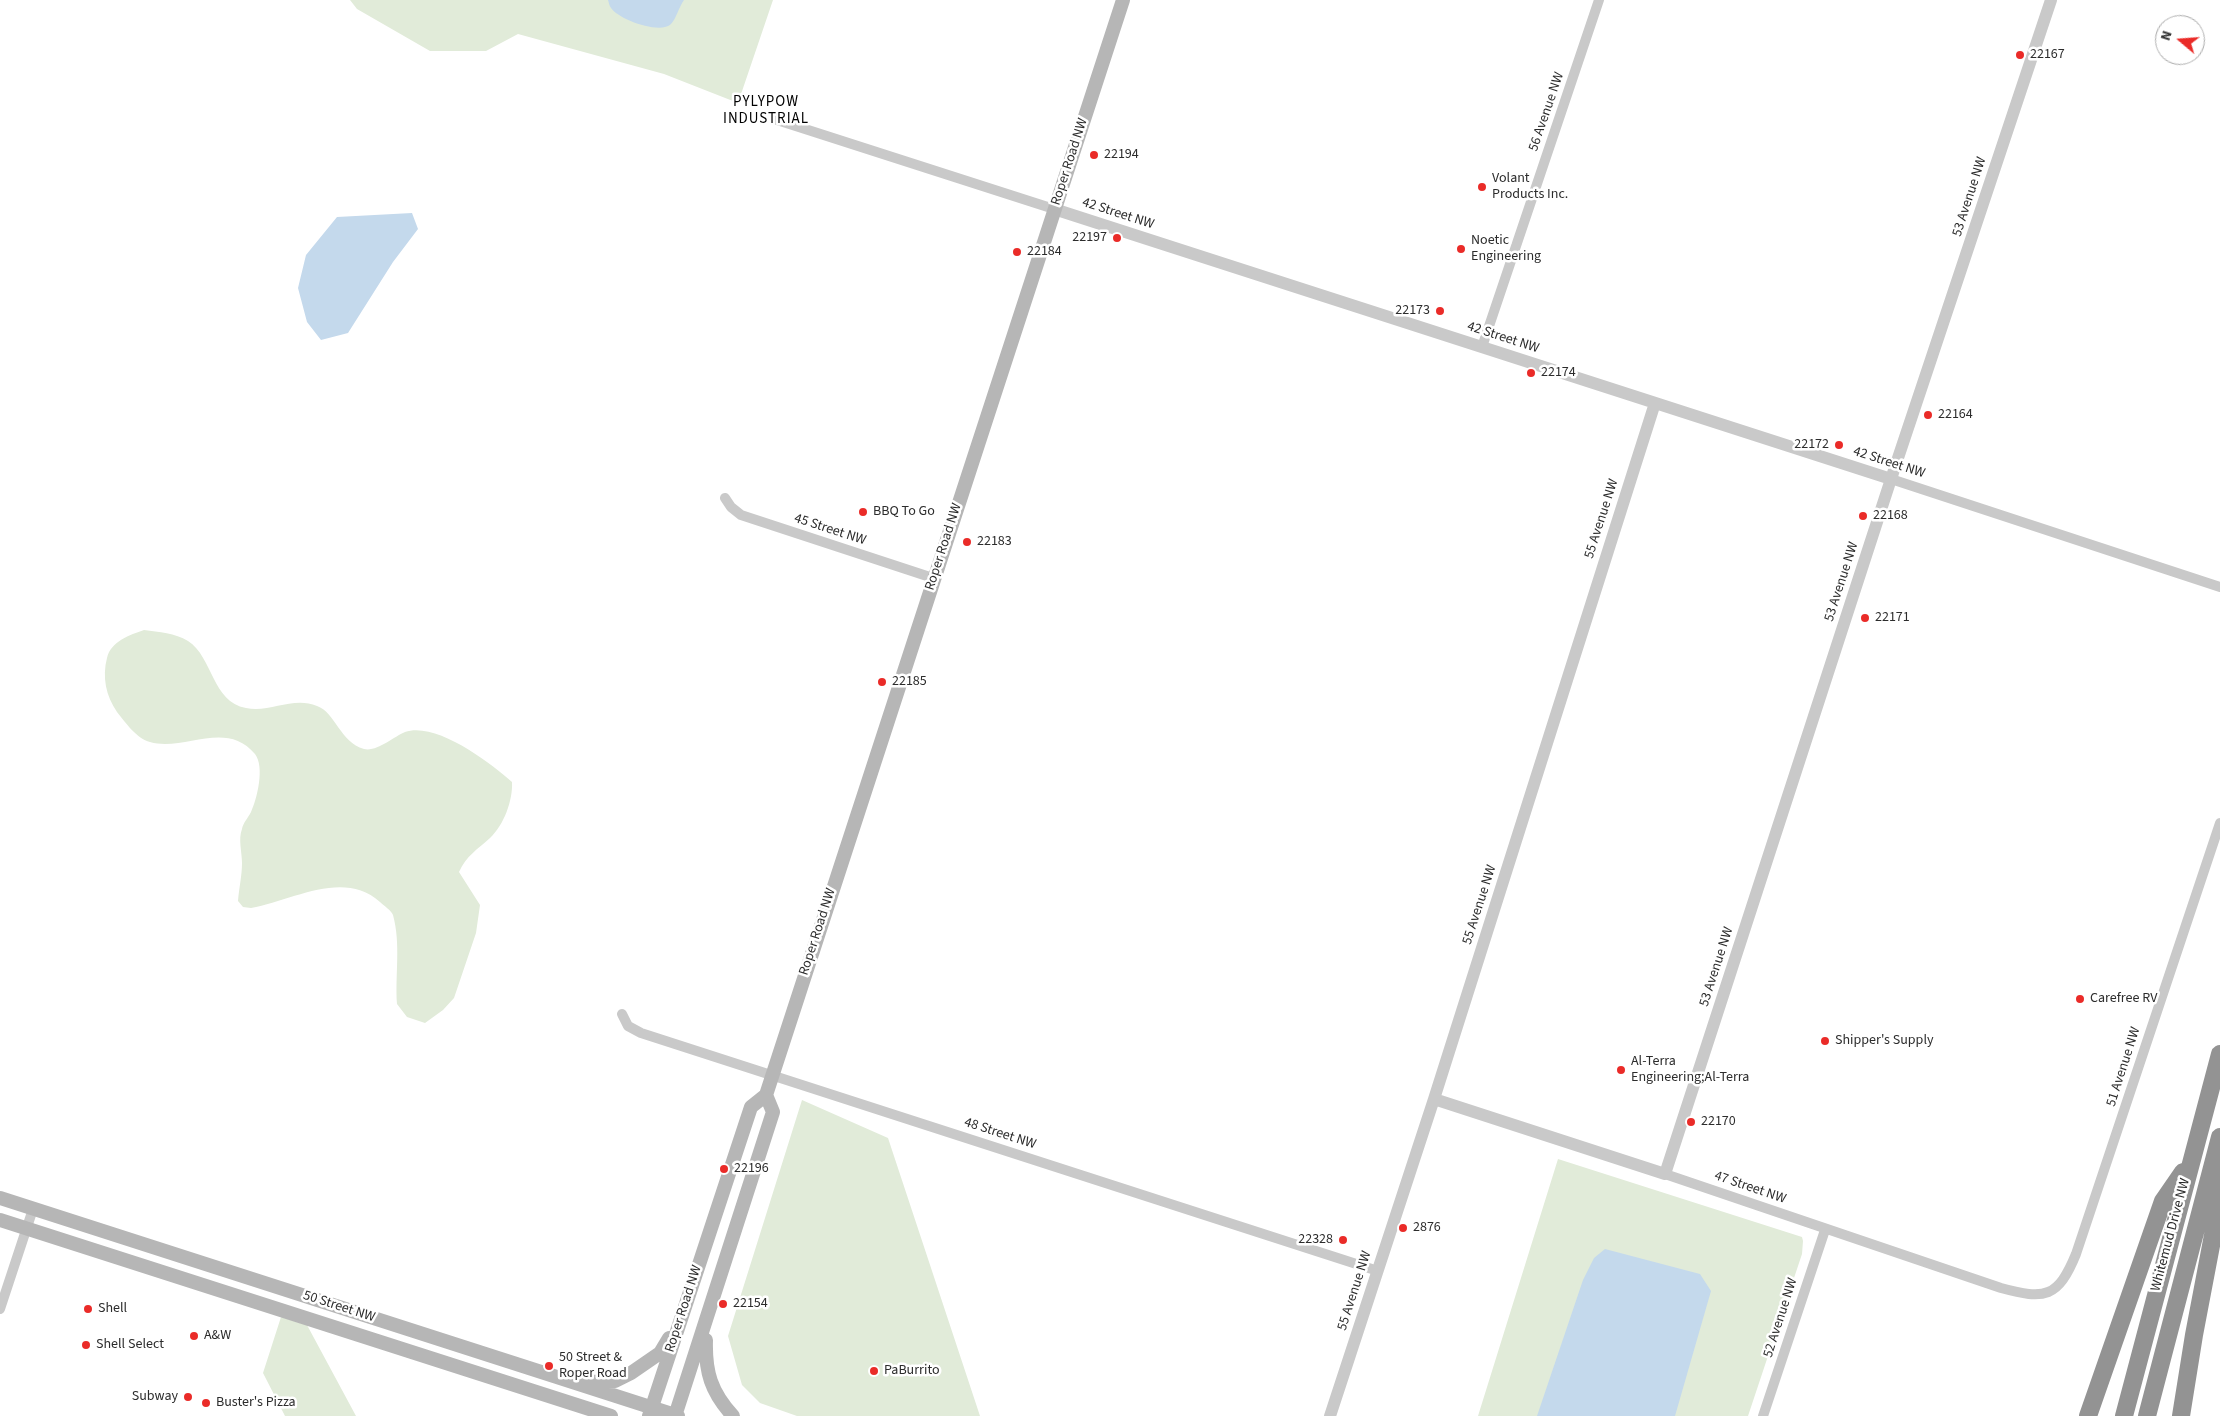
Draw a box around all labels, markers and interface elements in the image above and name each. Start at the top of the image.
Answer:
north arrow [2155,15,2205,65]
text: N [2156,28,2178,43]
place label: 22167 [2030,47,2065,63]
marker: 22167 [2014,49,2026,61]
street label: 56 Avenue NW [1526,70,1568,154]
district label: PYLYPOW INDUSTRIAL [722,94,810,129]
street label: Roper Road NW [1048,116,1092,208]
place label: 22194 [1104,147,1139,163]
marker: 22194 [1088,149,1100,161]
street label: 53 Avenue NW [1949,155,1991,239]
place label: Volant Products Inc. [1492,171,1568,203]
marker: Volant Products Inc. [1476,181,1488,193]
street label: 42 Street NW [1080,194,1156,234]
place label: 22197 [1072,230,1107,246]
marker: 22197 [1111,232,1123,244]
place label: Noetic Engineering [1471,233,1541,266]
marker: Noetic Engineering [1455,243,1467,255]
place label: 22184 [1027,244,1062,260]
marker: 22184 [1011,246,1023,258]
place label: 22173 [1395,303,1430,319]
marker: 22173 [1434,305,1446,317]
street label: 42 Street NW [1465,318,1541,358]
place label: 22174 [1541,365,1576,381]
marker: 22174 [1525,367,1537,379]
place label: 22164 [1938,407,1973,423]
marker: 22164 [1922,409,1934,421]
place label: 22172 [1794,437,1829,453]
marker: 22172 [1833,439,1845,451]
street label: 42 Street NW [1851,443,1927,483]
street label: 55 Avenue NW [1581,477,1623,561]
street label: Roper Road NW [922,501,966,593]
place label: BBQ To Go [873,504,935,520]
marker: BBQ To Go [857,506,869,518]
place label: 22168 [1873,508,1908,524]
street label: 45 Street NW [792,510,868,550]
marker: 22168 [1857,510,1869,522]
place label: 22183 [977,534,1012,550]
marker: 22183 [961,536,973,548]
street label: 53 Avenue NW [1821,540,1863,624]
place label: 22171 [1875,610,1910,626]
marker: 22171 [1859,612,1871,624]
place label: 22185 [892,674,927,690]
marker: 22185 [876,676,888,688]
street label: 55 Avenue NW [1459,863,1501,947]
street label: Roper Road NW [796,886,840,978]
street label: 53 Avenue NW [1696,925,1738,1009]
place label: Carefree RV [2090,991,2157,1007]
marker: Carefree RV [2074,993,2086,1005]
street label: 51 Avenue NW [2103,1025,2145,1109]
place label: Shipper's Supply [1835,1033,1933,1049]
marker: Shipper's Supply [1819,1035,1831,1047]
place label: Al-Terra Engineering;Al-Terra [1631,1054,1749,1086]
marker: Al-Terra Engineering;Al-Terra [1615,1064,1627,1076]
street label: 48 Street NW [962,1114,1038,1154]
place label: 22170 [1701,1114,1736,1130]
marker: 22170 [1685,1116,1697,1128]
place label: 22196 [734,1161,769,1177]
marker: 22196 [718,1163,730,1175]
street label: 47 Street NW [1712,1168,1788,1208]
street label: Whitemud Drive NW [2148,1177,2194,1293]
place label: 2876 [1413,1220,1441,1236]
marker: 2876 [1397,1222,1409,1234]
place label: 22328 [1298,1232,1333,1248]
marker: 22328 [1337,1234,1349,1246]
street label: 55 Avenue NW [1334,1249,1376,1333]
street label: Roper Road NW [662,1263,706,1355]
street label: 52 Avenue NW [1760,1276,1802,1360]
street label: 50 Street NW [301,1287,377,1327]
place label: 22154 [733,1296,768,1312]
marker: 22154 [717,1298,729,1310]
place label: Shell [98,1301,127,1317]
marker: Shell [82,1303,94,1315]
place label: A&W [204,1328,231,1344]
marker: A&W [188,1330,200,1342]
place label: Shell Select [96,1337,164,1353]
marker: Shell Select [80,1339,92,1351]
place label: 50 Street & Roper Road [559,1350,627,1382]
marker: 50 Street & Roper Road [543,1360,555,1372]
place label: PaBurrito [884,1363,940,1379]
marker: PaBurrito [868,1365,880,1377]
place label: Subway [132,1389,178,1405]
marker: Subway [182,1391,194,1403]
place label: Buster's Pizza [216,1395,296,1411]
marker: Buster's Pizza [200,1397,212,1409]

